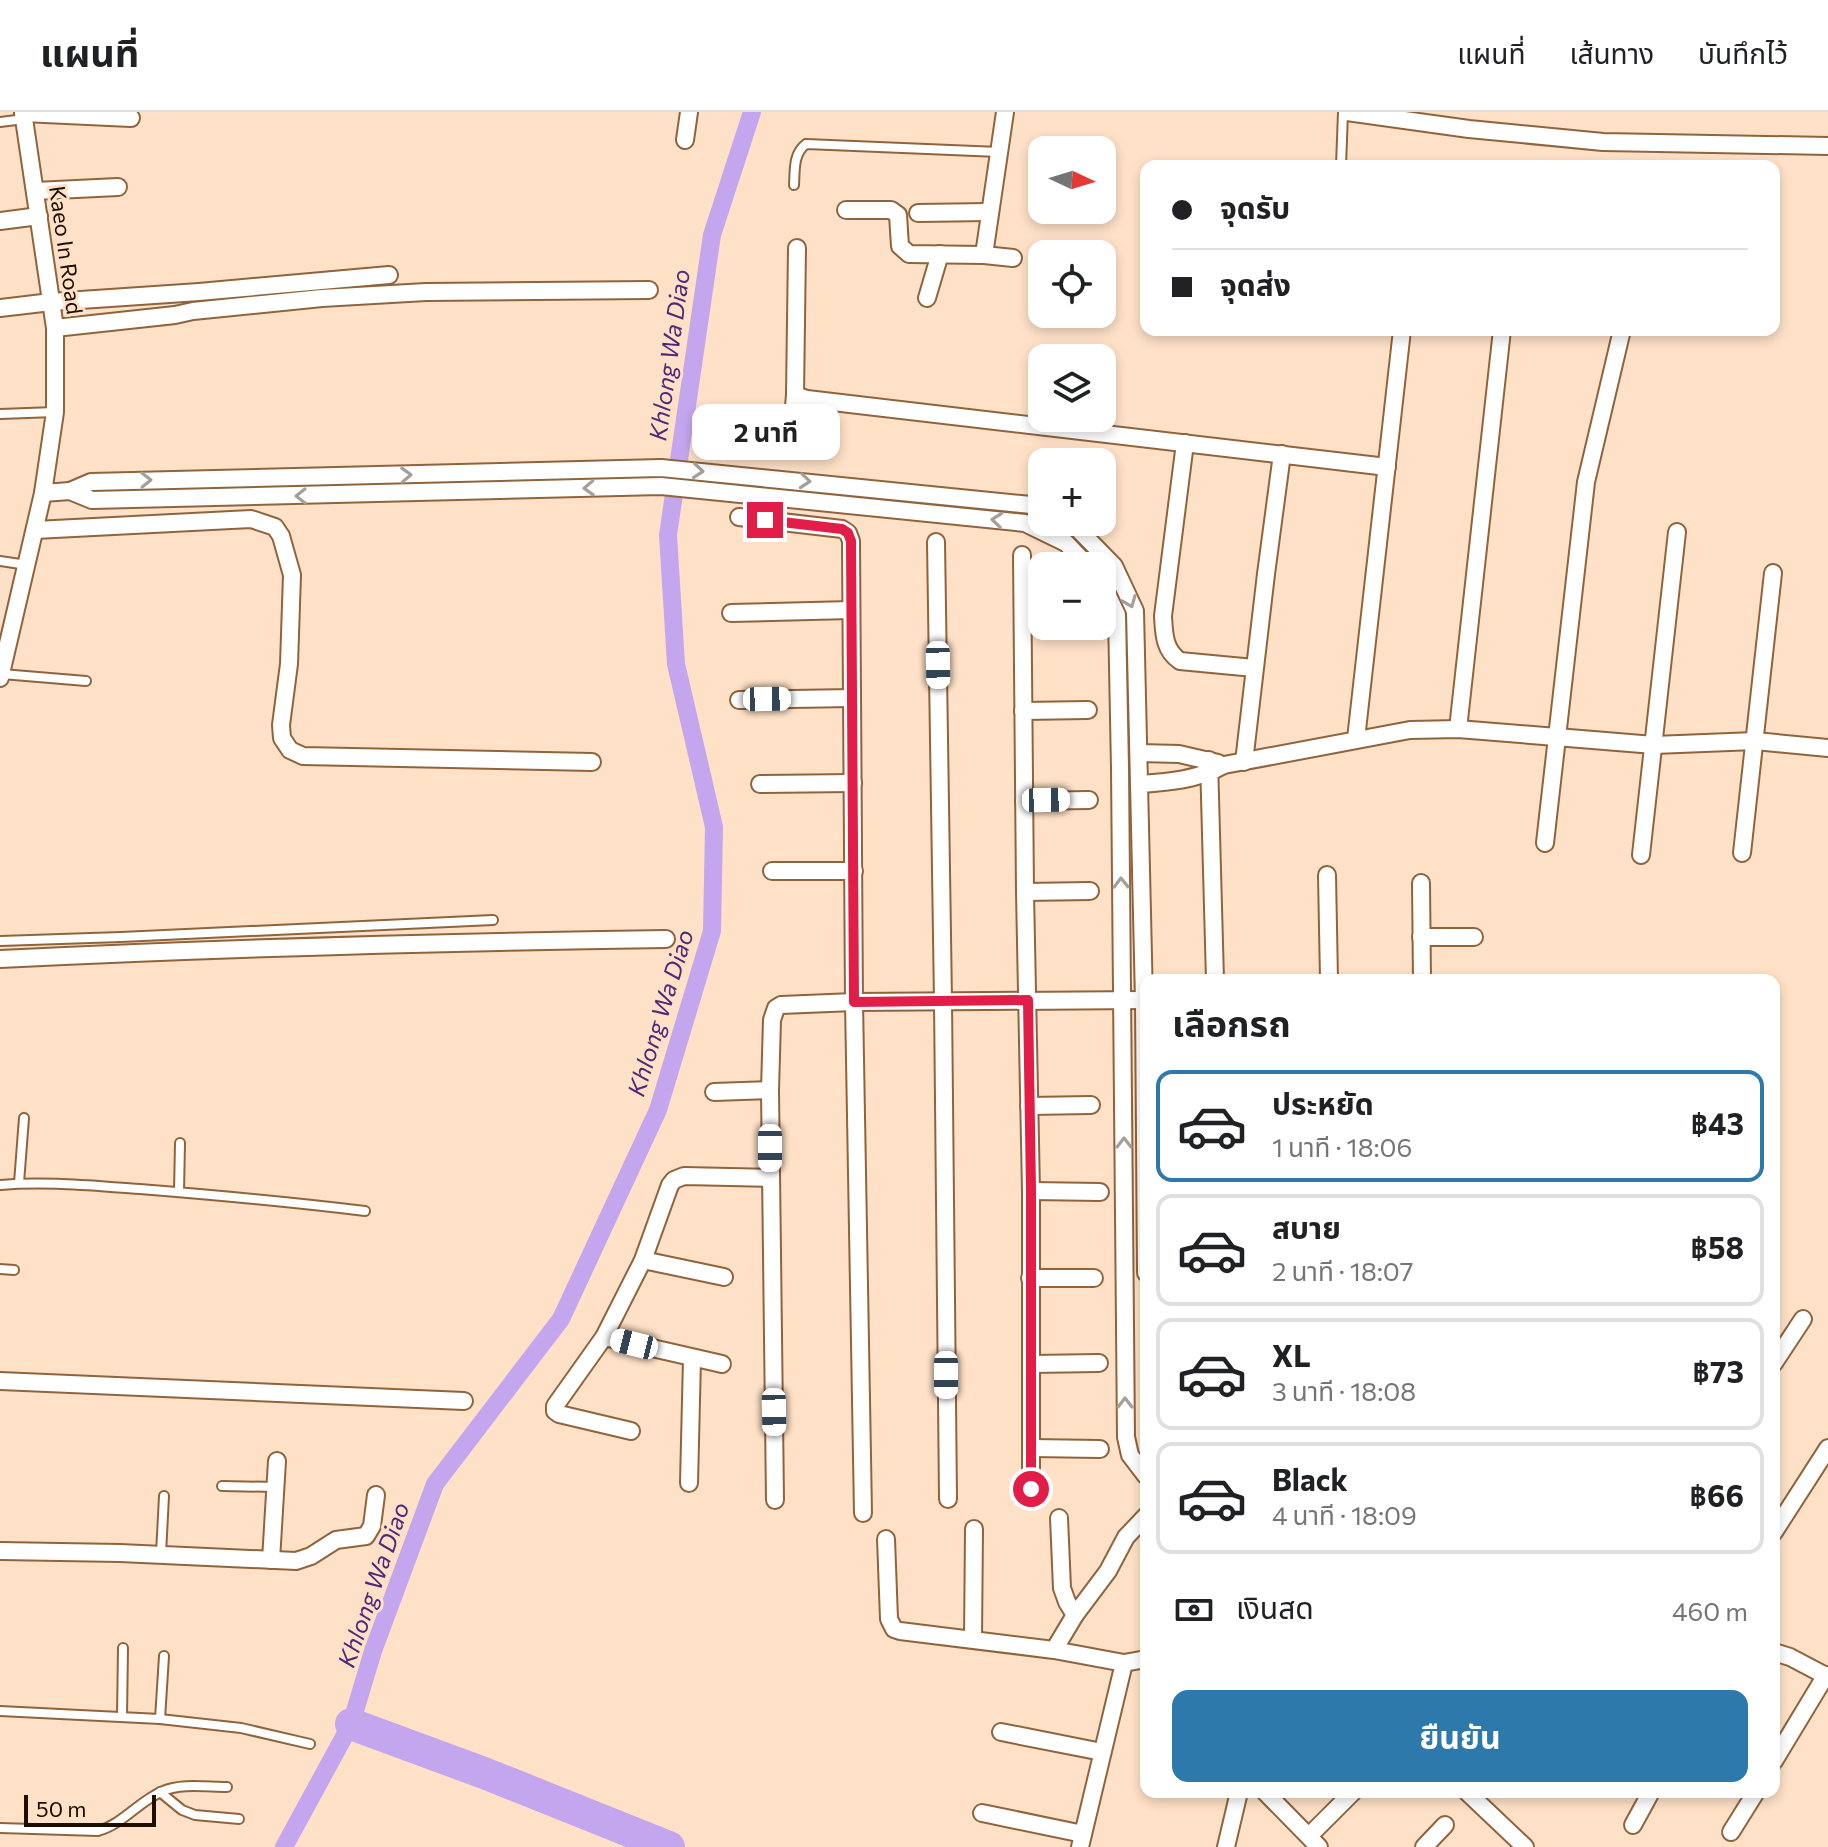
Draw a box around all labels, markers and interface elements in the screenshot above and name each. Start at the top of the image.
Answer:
text: แผนที่ [40,28,139,75]
text: แผนที่ [1457,36,1525,70]
text: เส้นทาง [1569,36,1654,70]
text: บันทึกไว้ [1698,36,1788,70]
north arrow [1028,136,1116,224]
map controls [1028,136,1116,640]
street label: Kaeo In Road [44,184,89,316]
text: จุดรับ [1220,188,1290,225]
button: locate [1028,240,1116,328]
text: จุดส่ง [1220,265,1291,302]
water label: Khlong Wa Diao [642,267,695,442]
button: layers [1028,344,1116,432]
callout: 2 นาที [691,404,839,460]
text: 2 นาที [734,416,798,447]
button: + [1028,448,1116,536]
one-way arrow [692,462,705,479]
one-way arrow [400,466,413,483]
one-way arrow [140,472,153,489]
one-way arrow [799,472,812,489]
one-way arrow [582,480,595,497]
one-way arrow [294,487,307,504]
route end [747,502,783,538]
one-way arrow [990,511,1003,528]
button: − [1028,552,1116,640]
one-way arrow [1120,594,1137,608]
car [926,641,950,689]
car [743,687,791,711]
car [1022,788,1070,812]
one-way arrow [1112,876,1130,889]
water label: Khlong Wa Diao [620,926,699,1099]
text: เลือกรถ [1172,1000,1291,1044]
text: ประหยัด [1272,1084,1374,1121]
icon: car [1176,1090,1248,1162]
text: ฿43 [1691,1104,1744,1141]
car [758,1124,782,1172]
text: 1 นาที · 18:06 [1272,1131,1412,1162]
one-way arrow [1115,1136,1132,1149]
text: สบาย [1272,1208,1341,1245]
icon: car [1176,1214,1248,1286]
text: ฿58 [1691,1228,1744,1265]
text: 2 นาที · 18:07 [1272,1255,1413,1286]
car [608,1327,660,1361]
text: XL [1272,1336,1311,1373]
icon: car [1176,1338,1248,1410]
car [934,1351,958,1399]
text: ฿73 [1693,1352,1744,1389]
text: 3 นาที · 18:08 [1272,1375,1416,1406]
car [762,1388,786,1436]
one-way arrow [1116,1396,1134,1409]
text: Black [1272,1460,1348,1497]
icon: car [1176,1462,1248,1534]
route start [1013,1471,1049,1507]
text: ฿66 [1690,1476,1744,1513]
water label: Khlong Wa Diao [331,1498,414,1671]
text: 4 นาที · 18:09 [1272,1499,1417,1530]
icon: cash [1172,1588,1216,1632]
text: เงินสด [1236,1588,1314,1625]
text: 460 m [1672,1595,1748,1626]
button: ยืนยัน [1172,1690,1748,1782]
scale bar [24,1791,156,1827]
text: 50 m [36,1795,86,1822]

